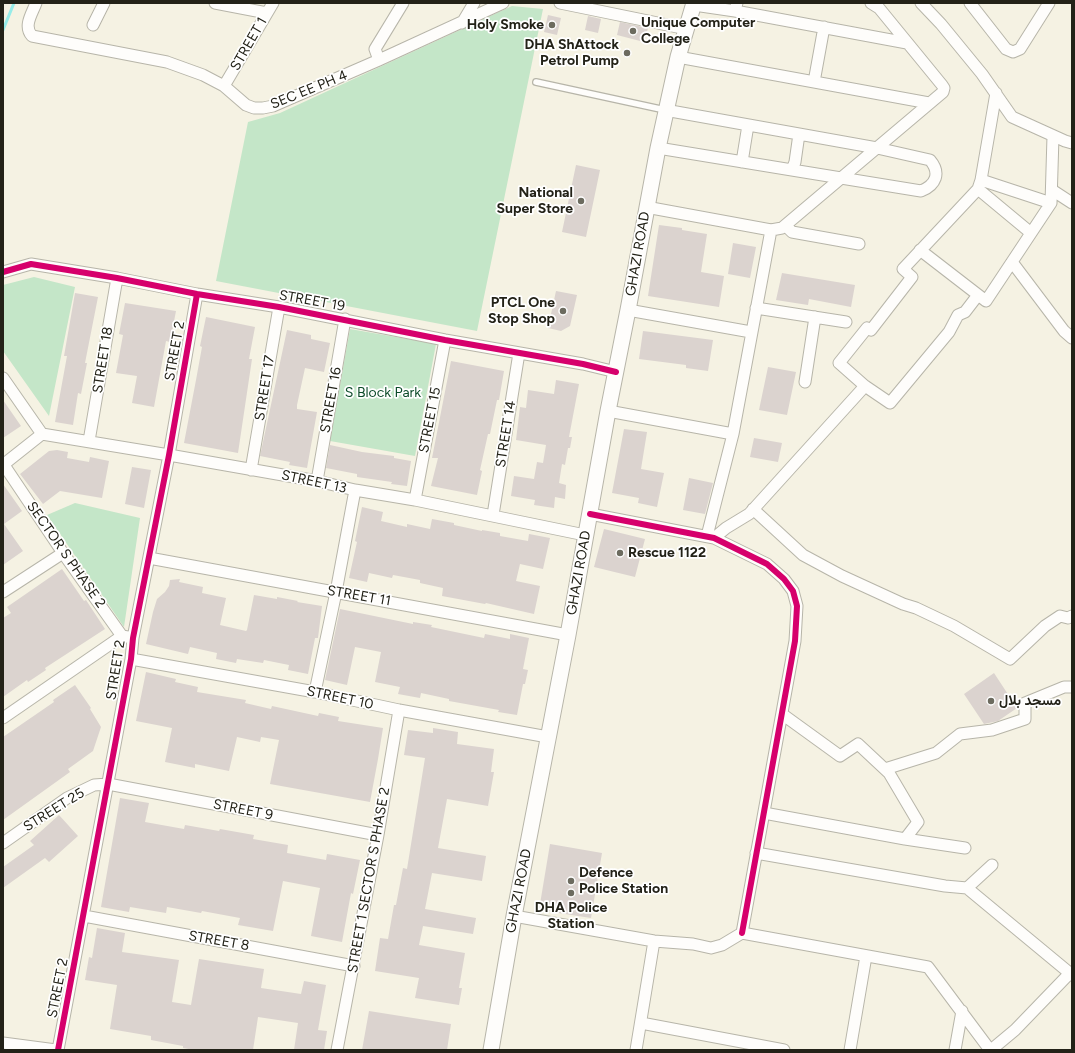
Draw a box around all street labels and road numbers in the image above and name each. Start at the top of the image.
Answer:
street label: STREET 1 [227,14,271,74]
street label: SEC EE PH 4 [268,67,350,113]
street label: GHAZI ROAD [622,210,654,298]
street label: STREET 19 [278,287,346,315]
street label: STREET 2 [161,320,189,382]
street label: STREET 18 [89,325,117,395]
street label: STREET 17 [252,354,278,422]
street label: STREET 16 [317,366,345,434]
street label: STREET 15 [415,386,445,454]
street label: STREET 14 [492,399,520,469]
street label: STREET 13 [280,467,348,497]
street label: SECTOR S PHASE 2 [23,499,109,611]
street label: GHAZI ROAD [563,529,595,617]
street label: STREET 11 [326,582,392,610]
street label: STREET 2 [103,639,129,701]
street label: STREET 10 [305,683,375,713]
street label: STREET 25 [20,785,88,835]
street label: STREET 1 SECTOR S PHASE 2 [344,786,394,974]
street label: STREET 9 [212,796,274,824]
street label: GHAZI ROAD [503,847,535,935]
street label: STREET 8 [187,927,251,955]
street label: STREET 2 [44,957,72,1019]

